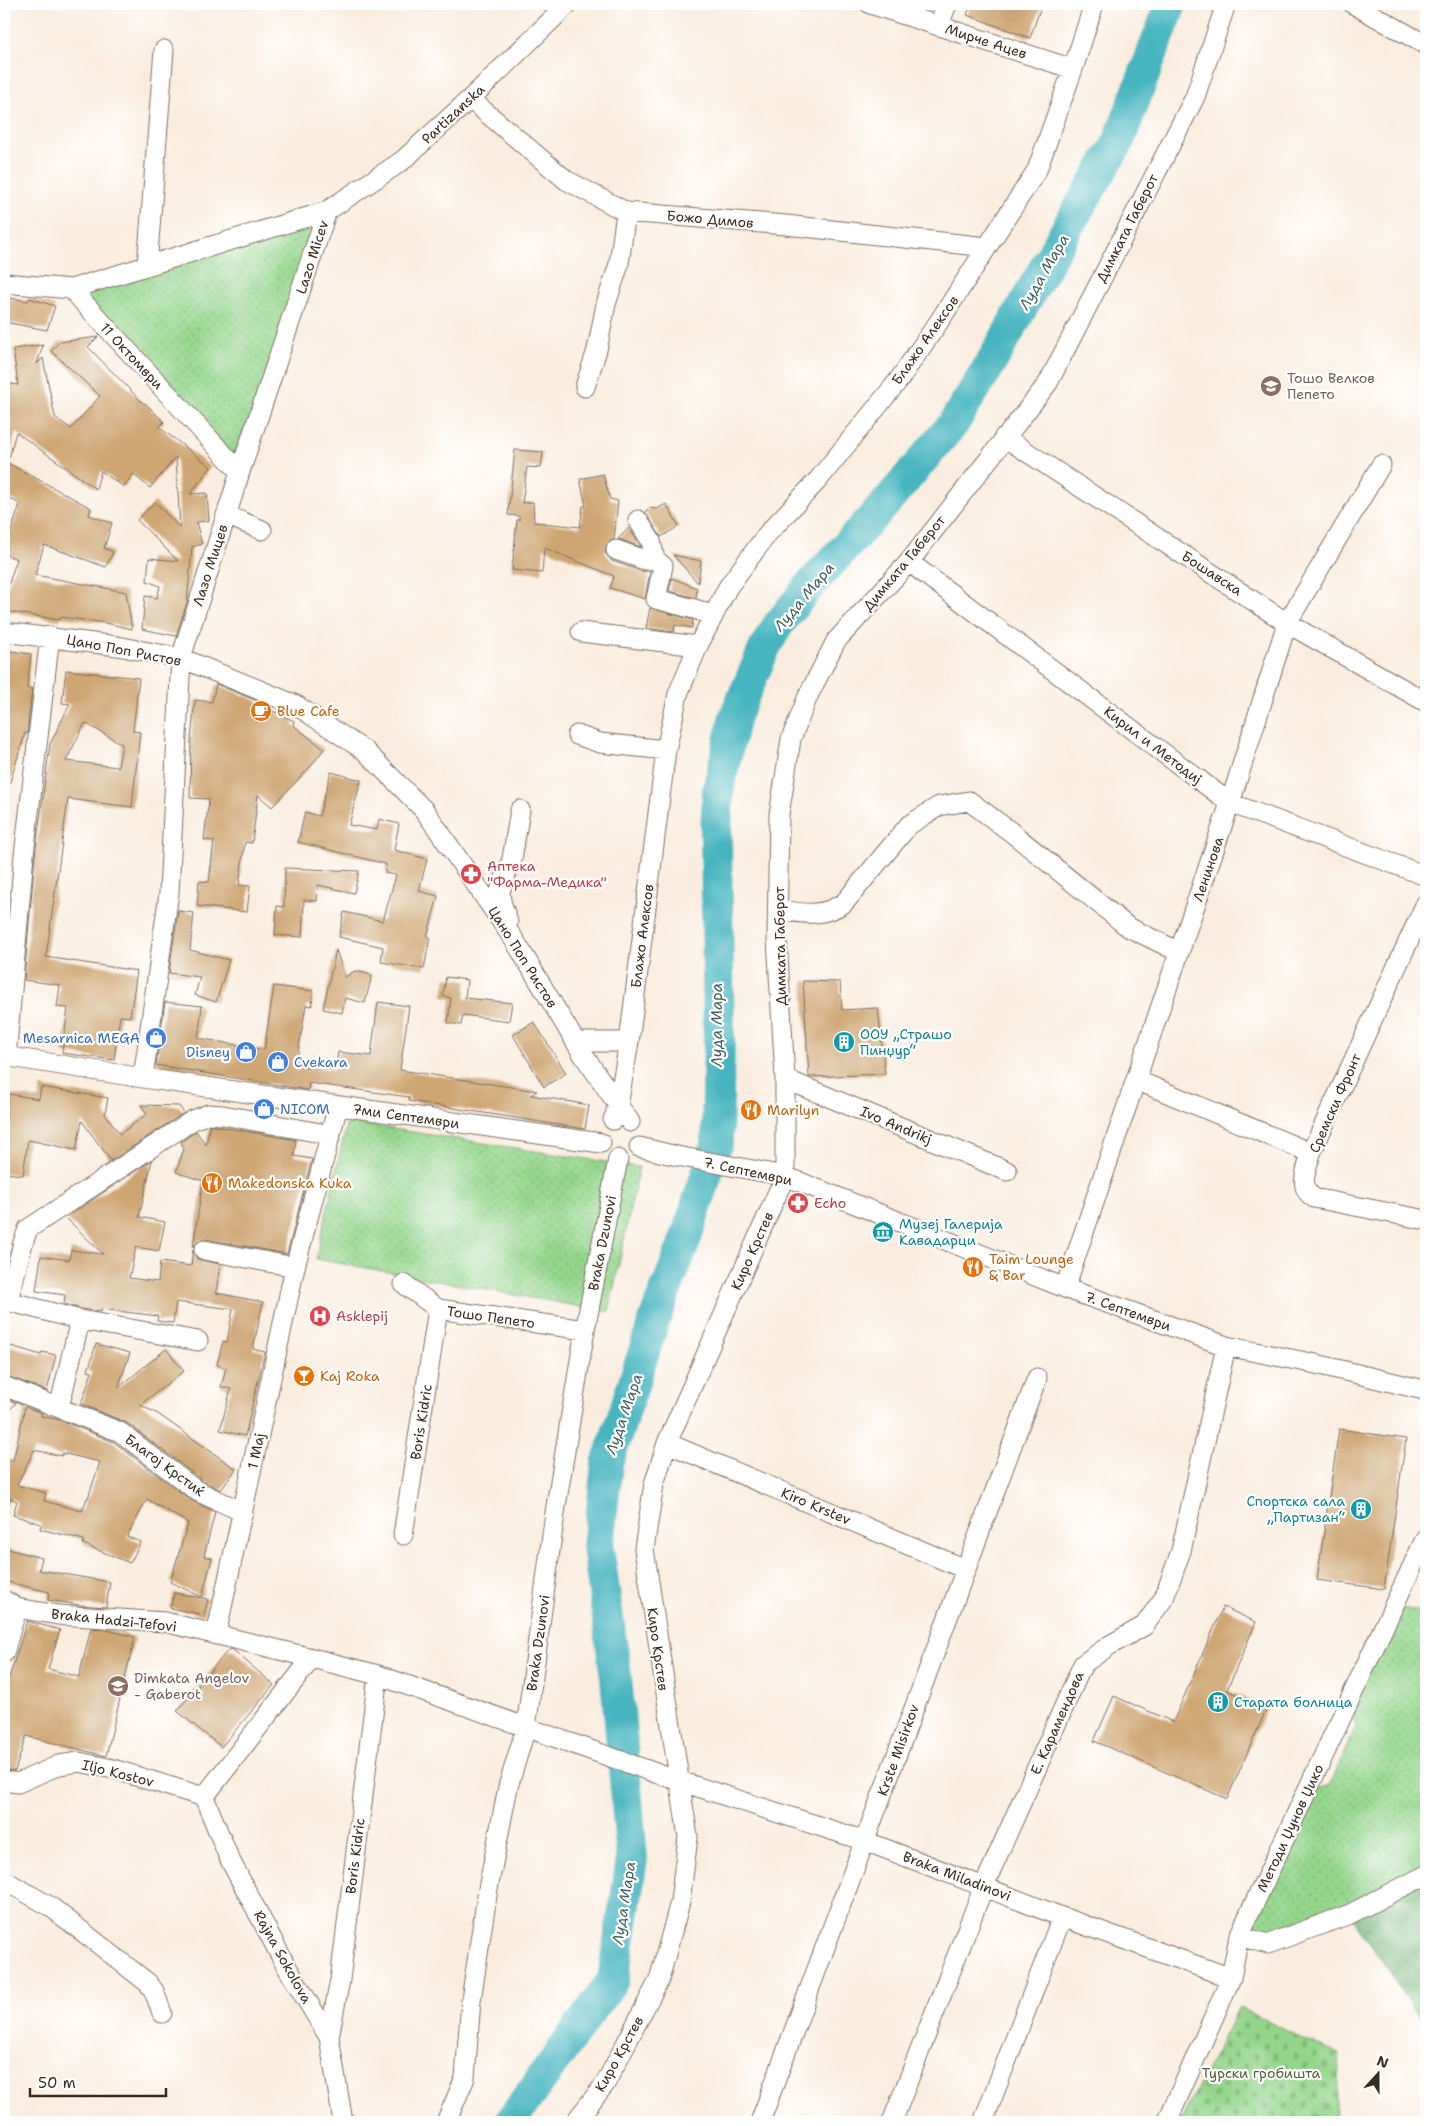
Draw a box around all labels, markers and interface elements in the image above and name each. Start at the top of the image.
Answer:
street label: Мирче Ацев [943,19,1029,63]
street label: Partizanska [418,80,489,148]
street label: Димката Габерот [1092,170,1163,285]
street label: Божо Димов [666,206,754,232]
street label: Lazo Micev [292,218,332,296]
water label: Луда Мара [1014,231,1074,314]
street label: Блажо Алексов [888,292,962,388]
street label: 11 Октомври [97,319,167,393]
place label: Тошо Велков Пепето [1287,369,1375,403]
school or university icon: Тошо Велков Пепето [1259,374,1283,398]
street label: Димката Габерот [859,511,950,614]
street label: Лазо Мицев [188,522,232,608]
street label: Бошавска [1178,547,1246,599]
water label: Луда Мара [769,558,839,636]
street label: Цано Поп Ристов [65,630,183,670]
cafe icon: Blue Cafe [249,699,273,723]
place label: Blue Cafe [277,702,340,720]
street label: Кирил и Методиј [1100,702,1206,788]
street label: Ленинова [1189,834,1228,904]
place label: Аптека "Фарма-Медика" [487,857,607,891]
pharmacy icon: Аптека "Фарма-Медика" [459,862,483,886]
street label: Блажо Алексов [627,883,657,989]
street label: Димката Габерот [770,885,790,1006]
street label: Цано Поп Ристов [484,903,562,1011]
water label: Луда Мара [707,983,727,1068]
place label: ООУ „Страшо Пинџур“ [860,1025,952,1059]
shop icon: Mesarnica MEGA [144,1026,168,1050]
place label: Mesarnica MEGA [23,1029,140,1047]
building icon: ООУ „Страшо Пинџур“ [832,1030,856,1054]
shop icon: Disney [234,1040,258,1064]
place label: Disney [186,1043,230,1061]
shop icon: Cvekara [266,1050,290,1074]
street label: Сремски Фронт [1305,1050,1365,1156]
place label: Cvekara [294,1053,348,1071]
shop icon: NICOM [252,1097,276,1121]
restaurant icon: Marilyn [739,1098,763,1122]
place label: NICOM [280,1100,330,1118]
street label: 7ми Септември [351,1100,461,1132]
place label: Marilyn [767,1101,820,1119]
street label: Ivo Andrikj [857,1102,935,1148]
street label: 7. Септември [702,1153,794,1189]
restaurant icon: Makedonska Kuka [200,1171,224,1195]
place label: Makedonska Kuka [228,1174,352,1192]
pharmacy icon: Echo [786,1191,810,1215]
street label: Braka Dzunovi [584,1194,620,1292]
place label: Echo [814,1194,846,1212]
street label: Киро Крстев [727,1209,777,1293]
place label: Музеј Галерија Кавадарци [899,1215,1003,1249]
museum icon: Музеј Галерија Кавадарци [871,1220,895,1244]
place label: Taim Lounge & Bar [989,1250,1074,1284]
restaurant icon: Taim Lounge & Bar [961,1255,985,1279]
street label: 7. Септември [1082,1287,1174,1335]
street label: Тошо Пепето [446,1302,536,1332]
hospital icon: Asklepij [308,1304,332,1328]
place label: Asklepij [336,1307,388,1325]
bar icon: Kaj Roka [292,1364,316,1388]
place label: Kaj Roka [320,1367,380,1385]
water label: Луда Мара [601,1371,647,1458]
street label: Boris Kidric [406,1383,436,1461]
street label: Благој Крстиќ [121,1430,209,1500]
street label: 1 Maj [243,1431,269,1471]
street label: Kiro Krstev [778,1483,854,1529]
place label: Спортска сала „Партизан“ [1247,1492,1345,1526]
building icon: Спортска сала „Партизан“ [1349,1497,1373,1521]
street label: Braka Dzunovi [522,1594,554,1692]
street label: Braka Hadzi-Tefovi [50,1604,178,1636]
street label: Киро Крстев [643,1606,673,1692]
street label: Е. Карамендова [1026,1668,1088,1777]
place label: Dimkata Angelov - Gaberot [134,1669,250,1703]
school or university icon: Dimkata Angelov - Gaberot [106,1674,130,1698]
building icon: Старата болница [1206,1690,1230,1714]
place label: Старата болница [1234,1693,1353,1711]
street label: Krste Misirkov [873,1701,923,1798]
street label: Iljo Kostov [80,1755,156,1791]
street label: Методи Џунов Џико [1252,1761,1328,1895]
street label: Boris Kidric [341,1817,369,1895]
street label: Braka Miladinovi [900,1847,1014,1905]
water label: Луда Мара [607,1860,640,1947]
street label: Rajna Sokolova [250,1907,316,2007]
street label: Киро Крстев [591,2013,647,2095]
north arrow [1352,2048,1402,2098]
text: N [1374,2051,1391,2072]
park label: Турски гробишта [1202,2064,1321,2082]
scale bar [30,2066,166,2098]
text: 50 m [38,2073,76,2093]

